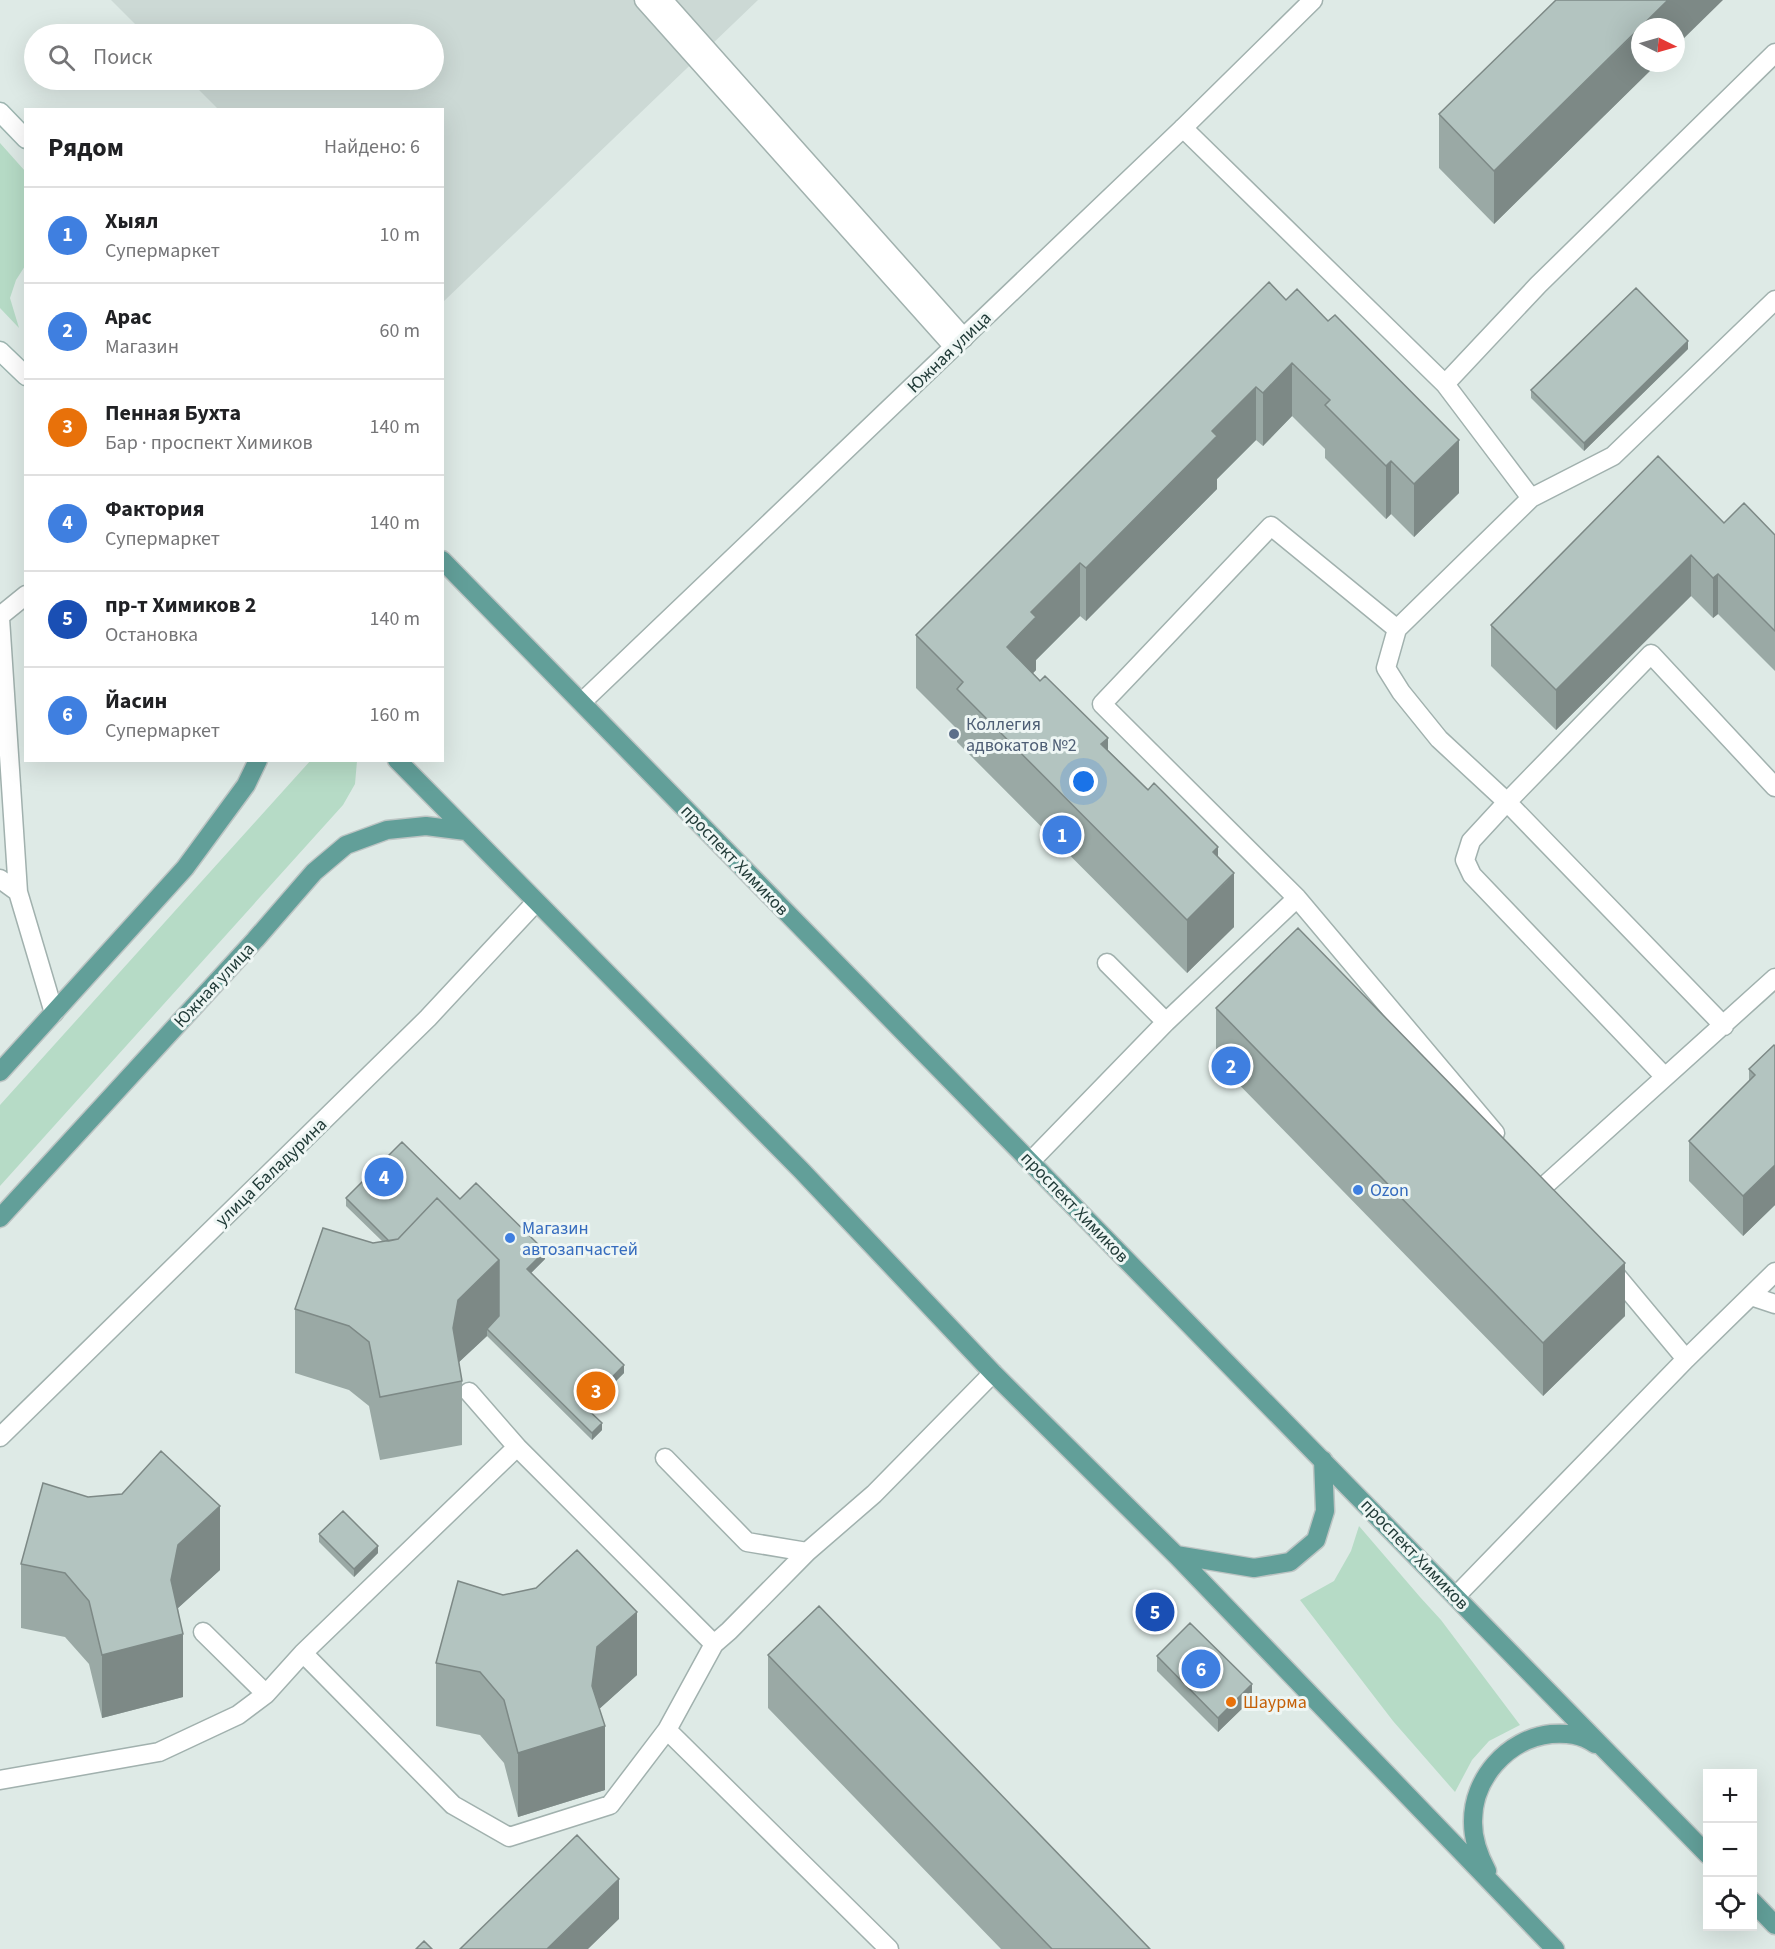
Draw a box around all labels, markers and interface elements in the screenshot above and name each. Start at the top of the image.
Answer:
north arrow [1631,18,1685,72]
search box [24,24,444,90]
icon: search [45,41,78,74]
text: Поиск [93,41,152,73]
text: Рядом [48,129,124,166]
text: Найдено: 6 [324,133,420,161]
text: Хыял [105,205,158,237]
text: 1 [62,221,73,249]
text: 10 m [380,221,420,249]
text: Супермаркет [105,237,220,265]
text: Арас [105,301,152,333]
street label: Южная улица [902,306,997,399]
text: 2 [62,317,73,345]
text: 60 m [380,317,420,345]
text: Магазин [105,333,179,361]
text: Пенная Бухта [105,397,241,429]
text: 3 [62,413,73,441]
text: 140 m [370,413,420,441]
text: Бар · проспект Химиков [105,429,313,457]
text: Фактория [105,493,205,525]
text: 4 [62,509,73,537]
text: 140 m [370,509,420,537]
text: Супермаркет [105,525,220,553]
text: пр-т Химиков 2 [105,589,256,621]
text: 5 [62,605,73,633]
text: 140 m [370,605,420,633]
text: Остановка [105,621,198,649]
text: Йасин [105,685,167,717]
text: 6 [62,701,73,729]
text: 160 m [370,701,420,729]
place label: Коллегия адвокатов №2 [966,712,1077,758]
text: Супермаркет [105,717,220,745]
marker: Коллегия адвокатов №2 [947,727,961,741]
your location [1069,767,1098,796]
street label: проспект Химиков [675,799,794,921]
pin: 1 [1042,812,1082,858]
street label: Южная улица [168,937,260,1033]
pin: 2 [1212,1044,1250,1088]
street label: улица Баладурина [210,1113,333,1232]
street label: проспект Химиков [1015,1146,1134,1268]
pin: 4 [364,1154,404,1200]
place label: Ozon [1370,1178,1409,1203]
marker: Ozon [1351,1183,1365,1197]
place label: Магазин автозапчастей [522,1216,638,1262]
marker: Магазин автозапчастей [503,1231,517,1245]
pin: 3 [576,1368,616,1414]
street label: проспект Химиков [1355,1493,1474,1615]
pin: 5 [1136,1590,1174,1634]
pin: 6 [1182,1646,1220,1692]
place label: Шаурма [1243,1690,1307,1715]
marker: Шаурма [1224,1695,1238,1709]
map controls [1703,1769,1757,1931]
button: + [1703,1769,1757,1823]
button: − [1703,1823,1757,1877]
button: locate [1703,1877,1757,1931]

